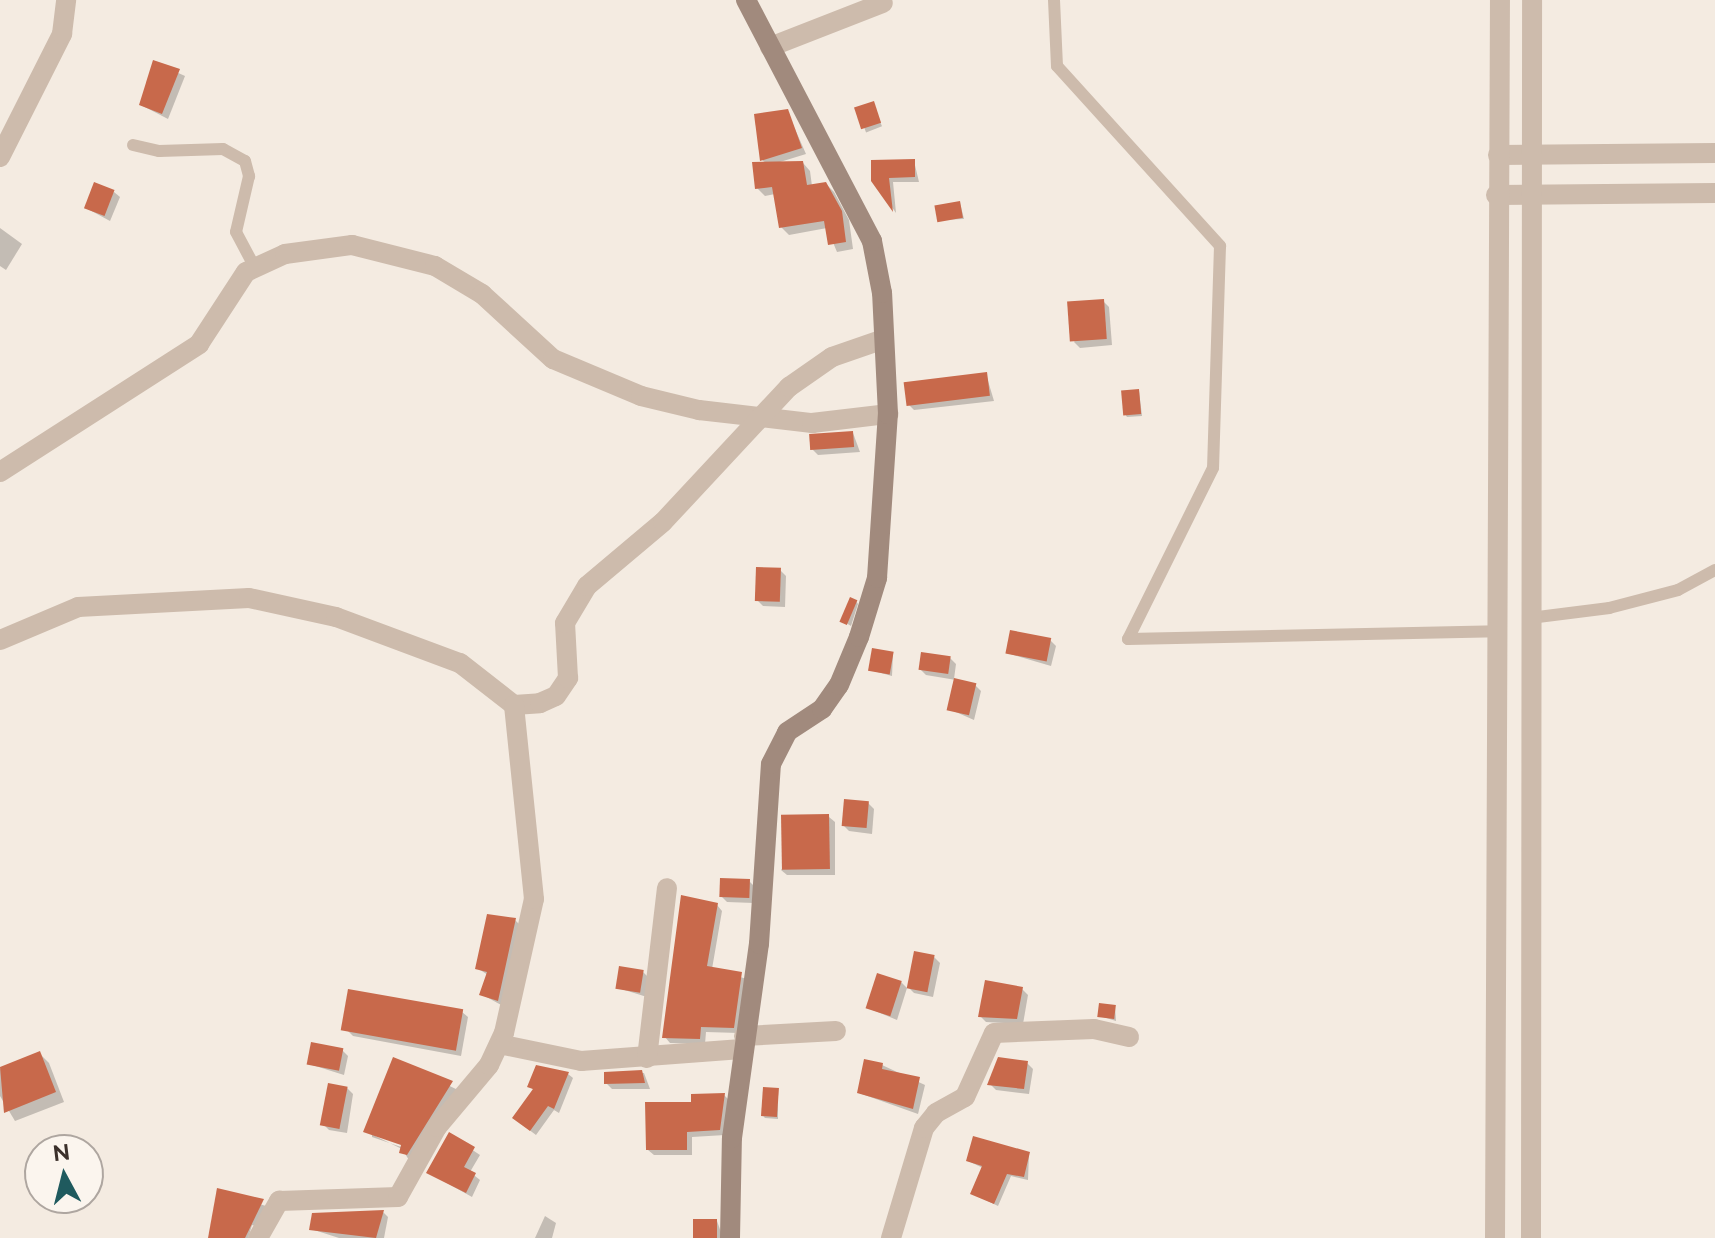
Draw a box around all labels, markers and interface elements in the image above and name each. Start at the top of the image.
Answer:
north arrow [24,1134,104,1214]
text: N [51,1138,71,1166]

